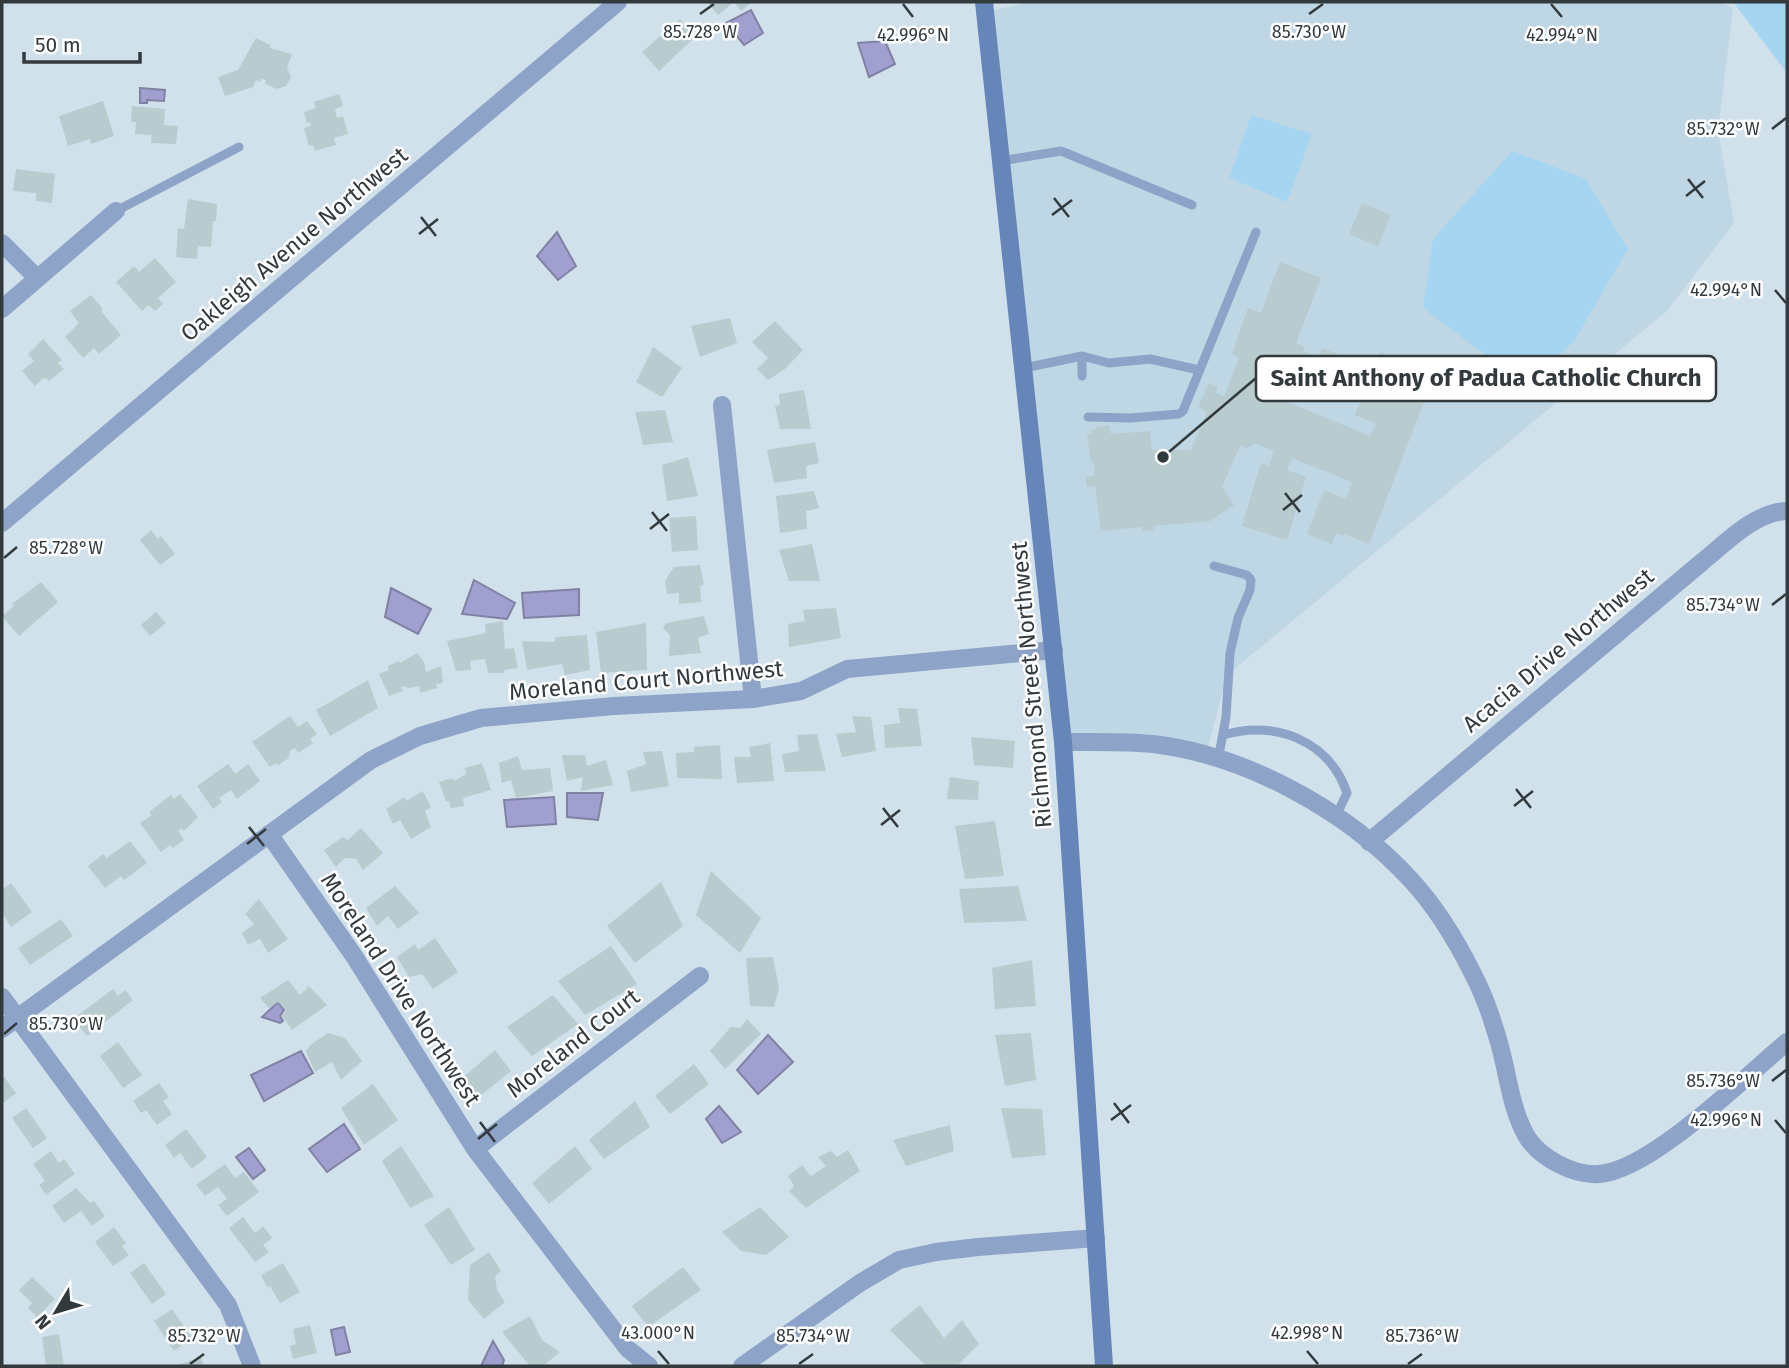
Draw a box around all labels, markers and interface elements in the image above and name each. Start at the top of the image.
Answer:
scale bar [24,21,140,65]
text: 85.728°W [663,21,737,43]
text: 85.730°W [1272,21,1346,43]
text: 42.996°N [877,24,949,46]
text: 42.994°N [1526,24,1598,46]
text: 50 m [35,32,81,58]
text: 85.732°W [1686,118,1760,140]
street label: Oakleigh Avenue Northwest [175,140,414,347]
text: 42.994°N [1690,279,1762,301]
callout: Saint Anthony of Padua Catholic Church [1256,356,1716,401]
text: Saint Anthony of Padua Catholic Church [1270,364,1702,392]
text: 85.728°W [29,537,103,559]
street label: Richmond Street Northwest [1004,540,1057,830]
street label: Acacia Drive Northwest [1457,562,1660,738]
text: 85.734°W [1686,594,1760,616]
street label: Moreland Court Northwest [508,654,785,706]
street label: Moreland Drive Northwest [315,867,487,1111]
street label: Moreland Court [501,982,646,1104]
text: 85.730°W [29,1013,103,1035]
text: 85.736°W [1686,1070,1760,1092]
text: 42.996°N [1690,1109,1762,1131]
north arrow [21,1277,91,1347]
text: N [30,1310,56,1334]
text: 43.000°N [621,1322,695,1344]
text: 42.998°N [1271,1322,1343,1344]
text: 85.732°W [167,1325,241,1347]
text: 85.734°W [776,1325,850,1347]
text: 85.736°W [1385,1325,1459,1347]

